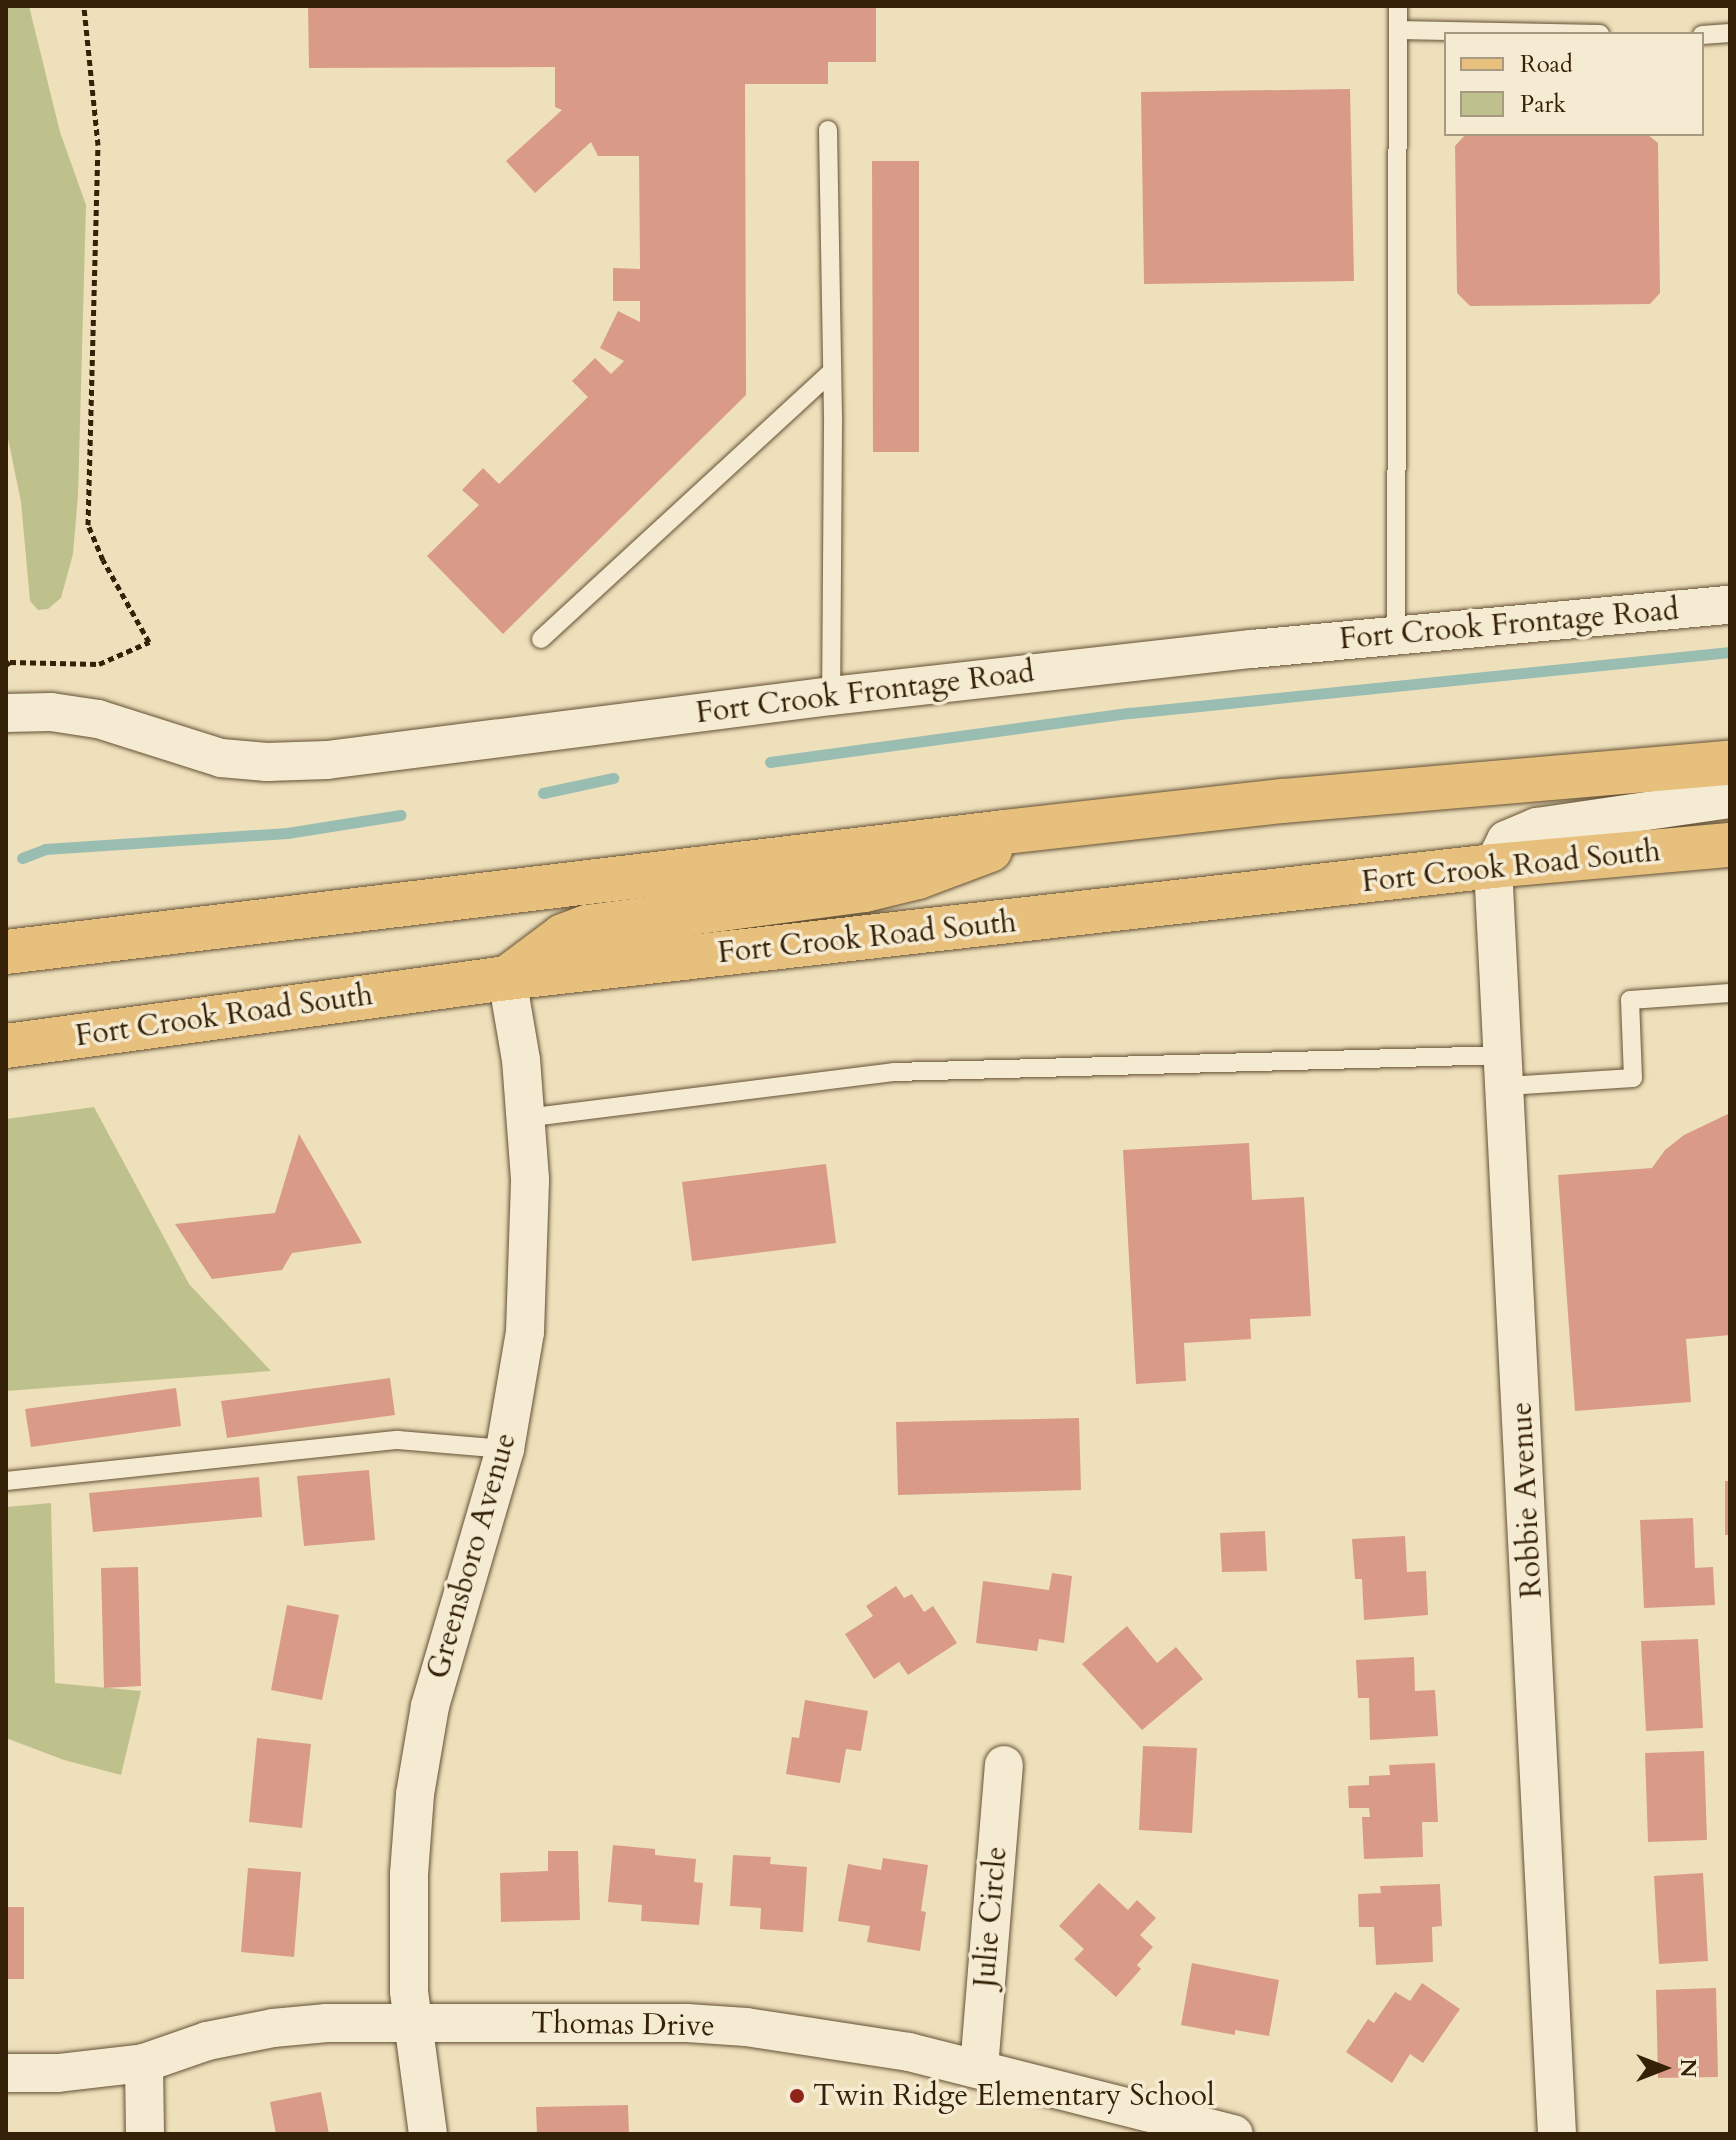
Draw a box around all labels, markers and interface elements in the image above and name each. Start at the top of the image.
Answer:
legend [1444,32,1704,136]
text: Road [1520,48,1573,81]
text: Park [1520,88,1566,121]
street label: Fort Crook Frontage Road [1338,592,1680,658]
street label: Fort Crook Frontage Road [694,654,1036,732]
street label: Fort Crook Road South [1360,833,1662,901]
street label: Fort Crook Road South [716,904,1018,972]
street label: Fort Crook Road South [73,977,375,1055]
street label: Robbie Avenue [1504,1401,1550,1599]
street label: Greensboro Avenue [420,1429,524,1683]
street label: Julie Circle [967,1845,1015,1989]
street label: Thomas Drive [531,2005,715,2045]
north arrow [1624,2028,1704,2108]
text: N [1673,2058,1703,2078]
place label: Twin Ridge Elementary School [813,2078,1215,2114]
marker: Twin Ridge Elementary School [788,2087,806,2105]

